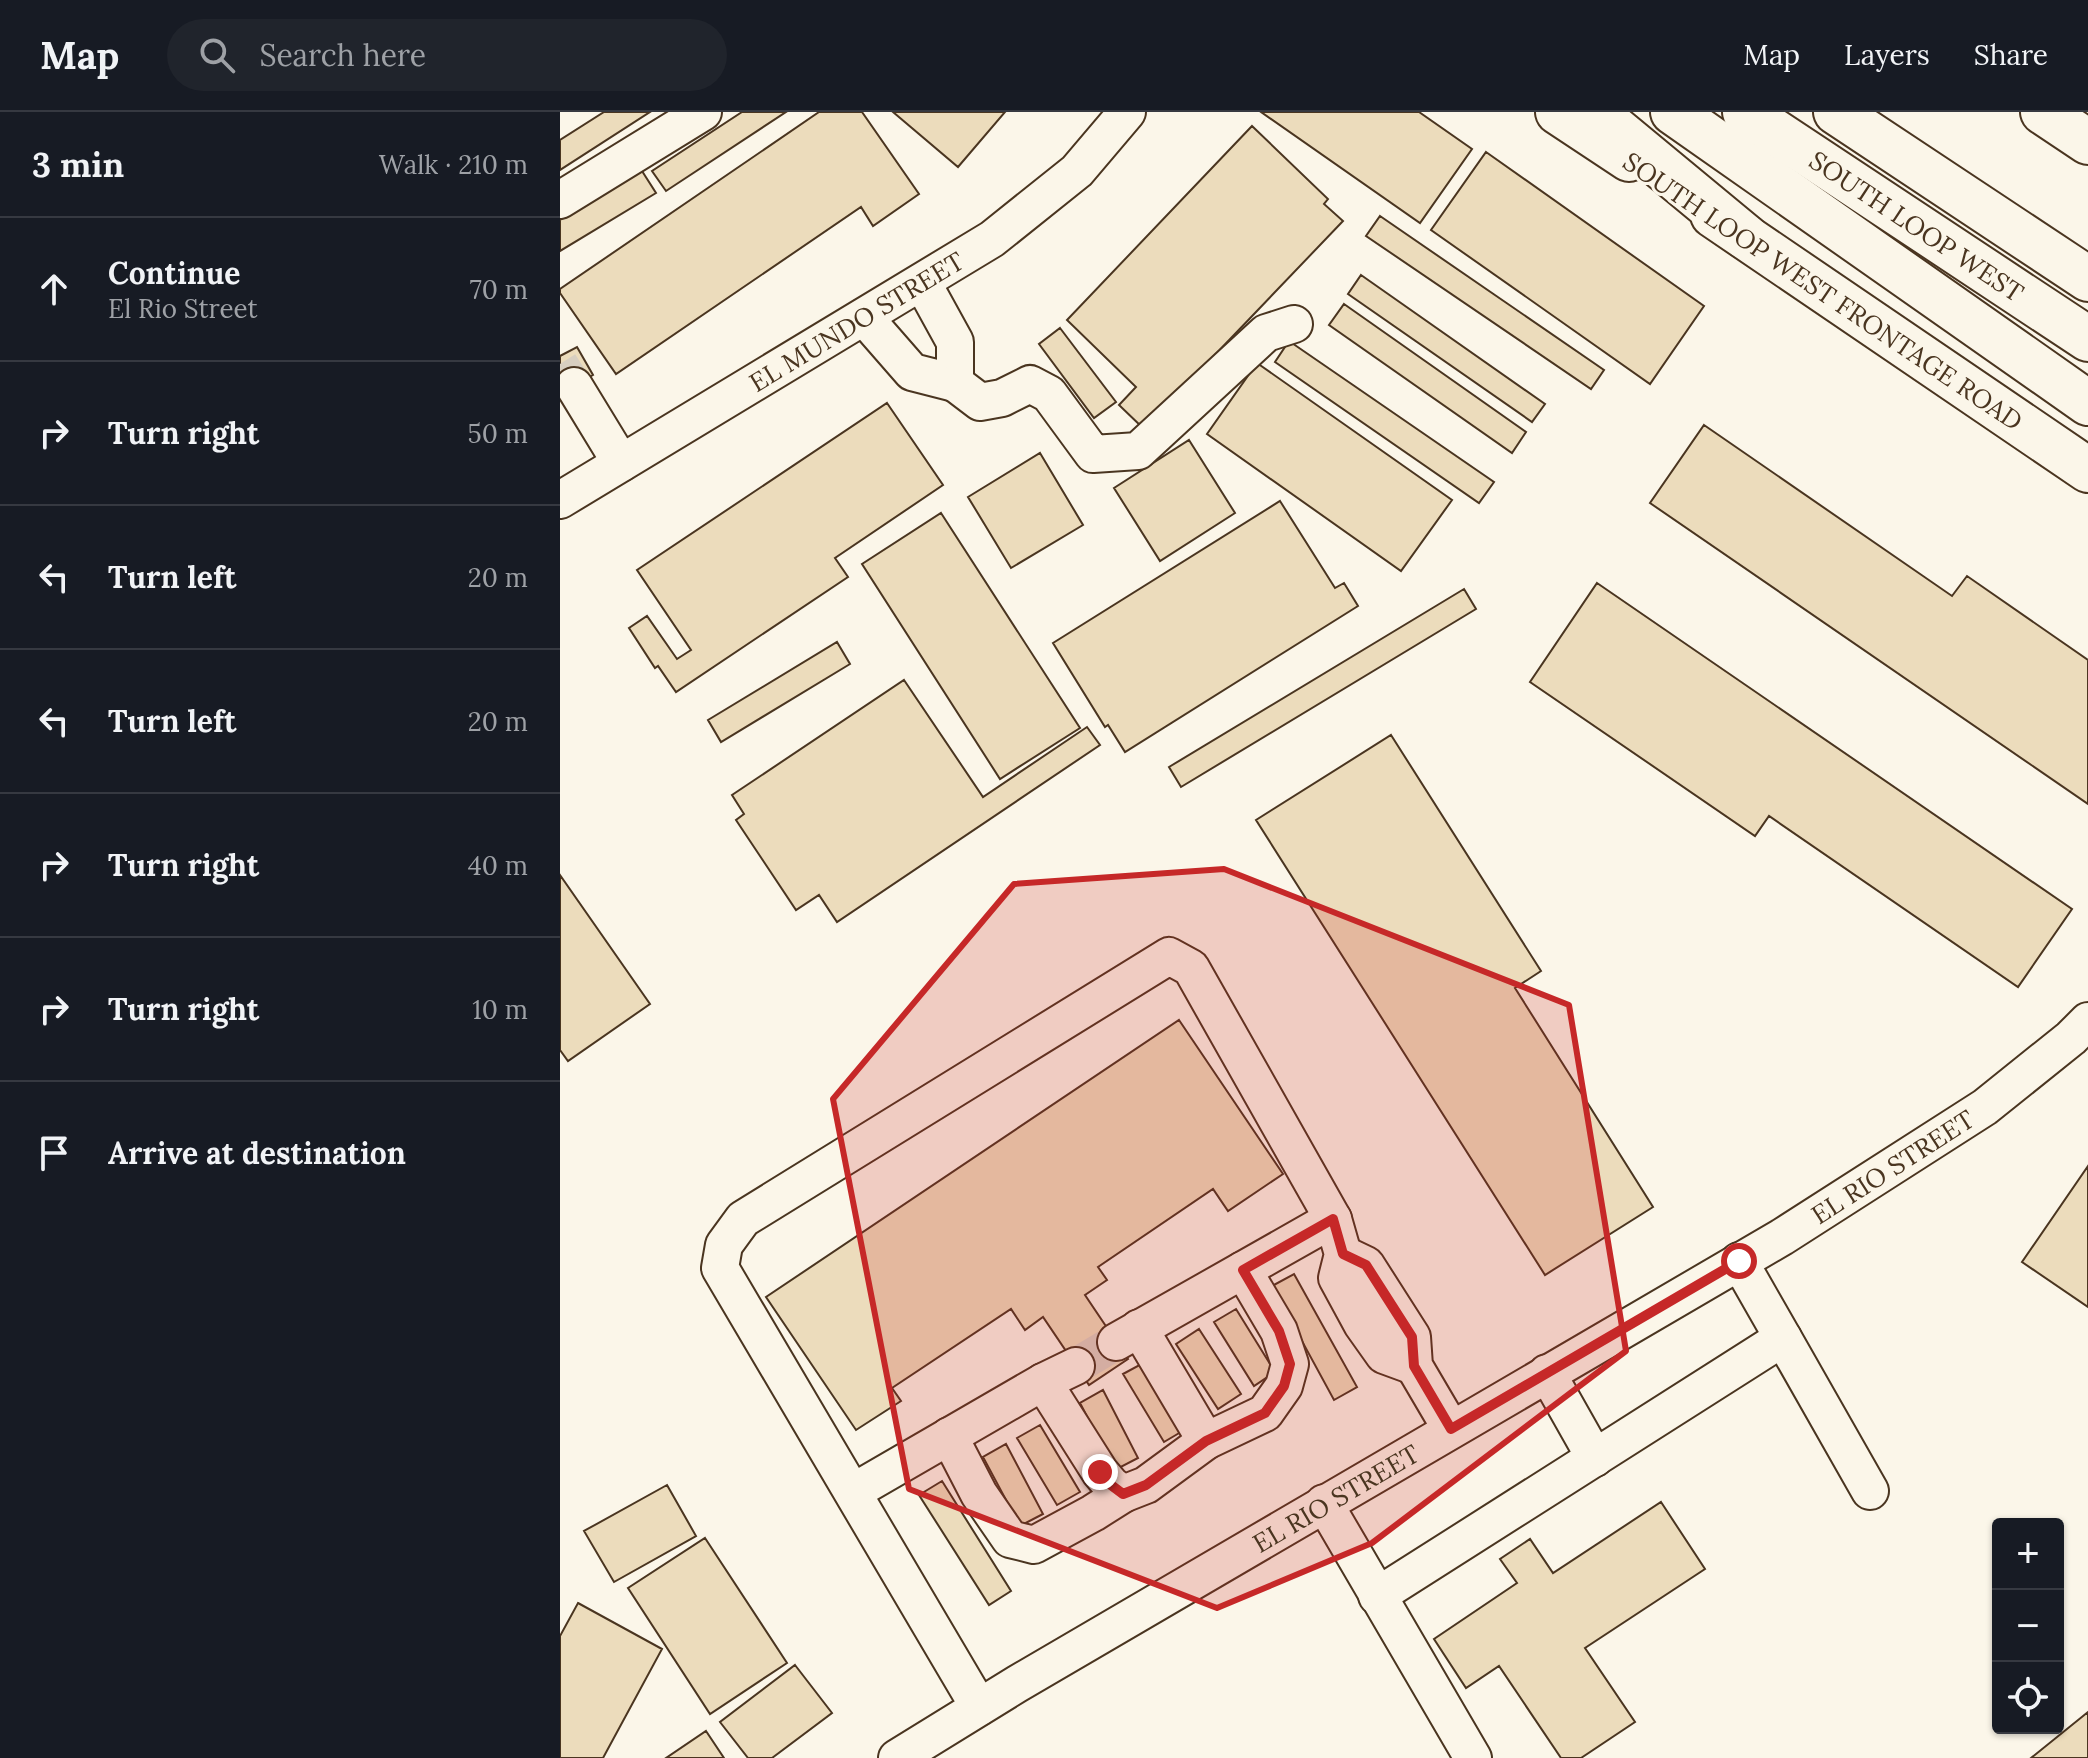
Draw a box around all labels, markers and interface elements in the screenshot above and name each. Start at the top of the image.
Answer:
search box [167,19,727,91]
text: Map [40,31,119,79]
icon: search [195,33,239,77]
text: Search here [259,36,426,74]
text: Map [1743,37,1800,73]
text: Layers [1844,37,1930,73]
text: Share [1974,37,2048,73]
text: 3 min [32,143,124,186]
street label: SOUTH LOOP WEST [1803,143,2031,309]
street label: SOUTH LOOP WEST FRONTAGE ROAD [1617,145,2029,437]
text: Walk · 210 m [379,148,528,181]
street label: EL MUNDO STREET [743,243,970,399]
text: Continue [108,254,240,292]
icon: ahead [32,267,76,311]
text: 70 m [470,273,528,306]
text: El Rio Street [108,292,257,325]
icon: right [32,411,76,455]
text: Turn right [108,414,259,452]
text: 50 m [468,417,528,450]
icon: left [32,555,76,599]
text: Turn left [108,558,236,596]
text: 20 m [468,561,528,594]
icon: left [32,699,76,743]
text: Turn left [108,702,236,740]
text: 20 m [468,705,528,738]
icon: right [32,843,76,887]
text: Turn right [108,846,259,884]
text: 40 m [468,849,528,882]
icon: right [32,987,76,1031]
text: Turn right [108,990,259,1028]
text: 10 m [472,993,528,1026]
street label: EL RIO STREET [1805,1102,1980,1231]
icon: arrive [32,1131,76,1175]
text: Arrive at destination [108,1134,406,1172]
route start [1721,1243,1757,1279]
street label: EL RIO STREET [1247,1436,1425,1559]
route end [1082,1454,1118,1490]
map controls [1992,1518,2064,1734]
button: + [1992,1518,2064,1590]
button: − [1992,1590,2064,1662]
button: locate [1992,1662,2064,1734]

